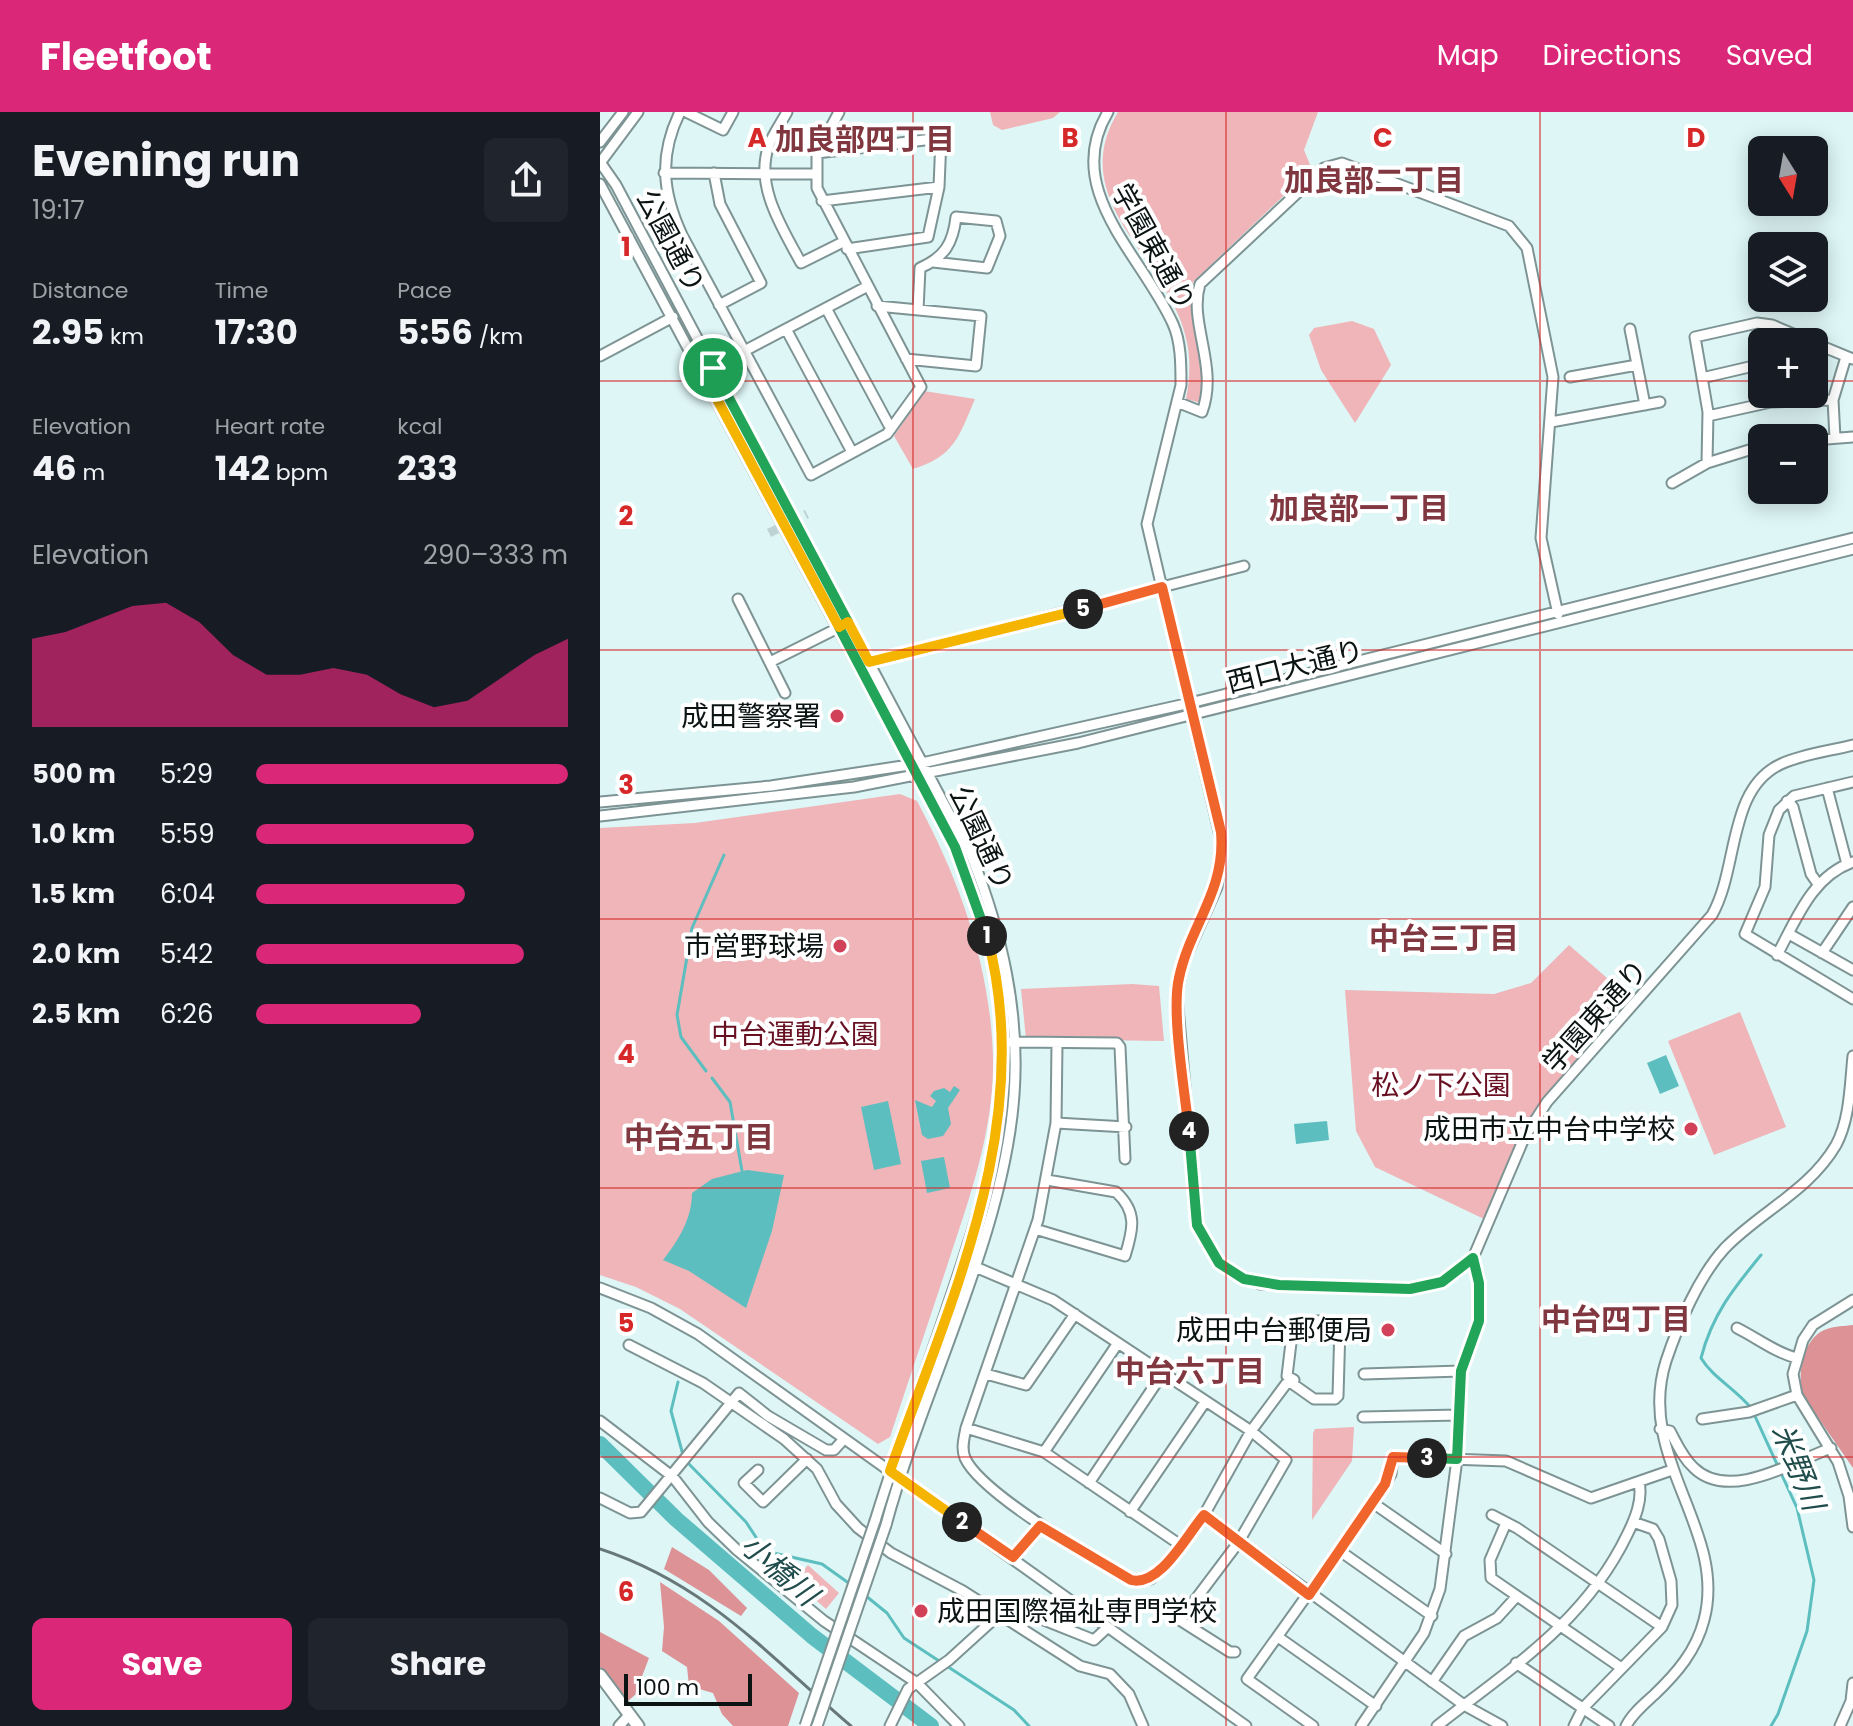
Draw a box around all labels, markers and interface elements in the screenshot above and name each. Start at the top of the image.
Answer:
text: Fleetfoot [40,30,212,83]
text: Map [1437,36,1499,75]
text: Directions [1543,36,1682,75]
text: Saved [1726,36,1813,75]
district label: 加良部四丁目 [775,118,955,161]
text: A [747,120,767,156]
text: B [1061,120,1079,156]
text: C [1373,120,1393,156]
text: D [1687,120,1706,156]
text: Evening run [32,130,300,191]
north arrow [1748,136,1828,216]
map controls [1748,136,1828,504]
button: share [484,138,568,222]
district label: 加良部二丁目 [1284,159,1464,202]
street label: 学園東通り [1103,177,1205,318]
street label: 公園通り [627,183,714,300]
text: 19:17 [32,192,85,228]
text: 1 [621,229,631,265]
button: layers [1748,232,1828,312]
text: Distance [32,275,128,306]
text: Time [215,275,268,306]
text: Pace [397,275,452,306]
text: 2.95 [32,308,104,356]
text: 17:30 [215,308,298,356]
text: 5:56 [397,308,473,356]
text: km [104,321,144,352]
text: /km [473,321,523,352]
button: + [1748,328,1828,408]
pin [679,334,747,402]
icon: arrive [691,346,735,390]
text: Elevation [32,411,131,442]
text: Heart rate [215,411,325,442]
text: kcal [397,411,442,442]
button: − [1748,424,1828,504]
text: 46 [32,444,77,492]
text: 142 [215,444,270,492]
text: 233 [397,444,458,492]
text: m [77,457,105,488]
text: bpm [270,457,328,488]
district label: 加良部一丁目 [1269,487,1449,530]
text: 2 [619,498,634,534]
text: Elevation [32,537,149,573]
text: 290–333 m [423,537,568,573]
pin: 5 [1063,589,1103,629]
text: 5 [1076,593,1090,624]
street label: 西口大通り [1222,631,1368,702]
place label: 成田警察署 [681,697,821,736]
marker: 成田警察署 [828,707,846,725]
text: 500 m [32,756,116,792]
text: 5:29 [160,756,213,792]
text: 3 [618,767,634,803]
street label: 公園通り [940,779,1023,897]
text: 1.0 km [32,816,115,852]
text: 5:59 [160,816,215,852]
text: 1.5 km [32,876,115,912]
text: 6:04 [160,876,215,912]
pin: 1 [967,916,1007,956]
district label: 中台三丁目 [1369,917,1519,960]
text: 1 [983,920,991,951]
place label: 市営野球場 [684,927,824,966]
text: 2.0 km [32,936,120,972]
text: 5:42 [160,936,213,972]
marker: 市営野球場 [831,937,849,955]
street label: 学園東通り [1534,951,1657,1081]
text: 2.5 km [32,996,120,1032]
text: 6:26 [160,996,214,1032]
park label: 中台運動公園 [711,1015,879,1054]
text: 4 [617,1036,635,1072]
park label: 松ノ下公園 [1371,1066,1511,1105]
place label: 成田市立中台中学校 [1423,1110,1675,1149]
pin: 4 [1169,1111,1209,1151]
text: 4 [1182,1115,1196,1146]
district label: 中台五丁目 [624,1116,774,1159]
marker: 成田市立中台中学校 [1682,1120,1700,1138]
district label: 中台四丁目 [1541,1298,1691,1341]
text: 5 [618,1305,634,1341]
place label: 成田中台郵便局 [1176,1311,1372,1350]
marker: 成田中台郵便局 [1379,1321,1397,1339]
district label: 中台六丁目 [1115,1350,1265,1393]
water label: 米野川 [1762,1417,1836,1519]
pin: 3 [1407,1438,1447,1478]
text: 3 [1420,1442,1434,1473]
pin: 2 [942,1502,982,1542]
text: 2 [956,1506,968,1537]
water label: 小橋川 [731,1524,830,1617]
text: 6 [618,1574,634,1610]
place label: 成田国際福祉専門学校 [937,1592,1217,1631]
marker: 成田国際福祉専門学校 [912,1602,930,1620]
button: Save [32,1618,292,1710]
button: Share [308,1618,568,1710]
scale bar [624,1670,752,1706]
text: 100 m [636,1672,699,1703]

